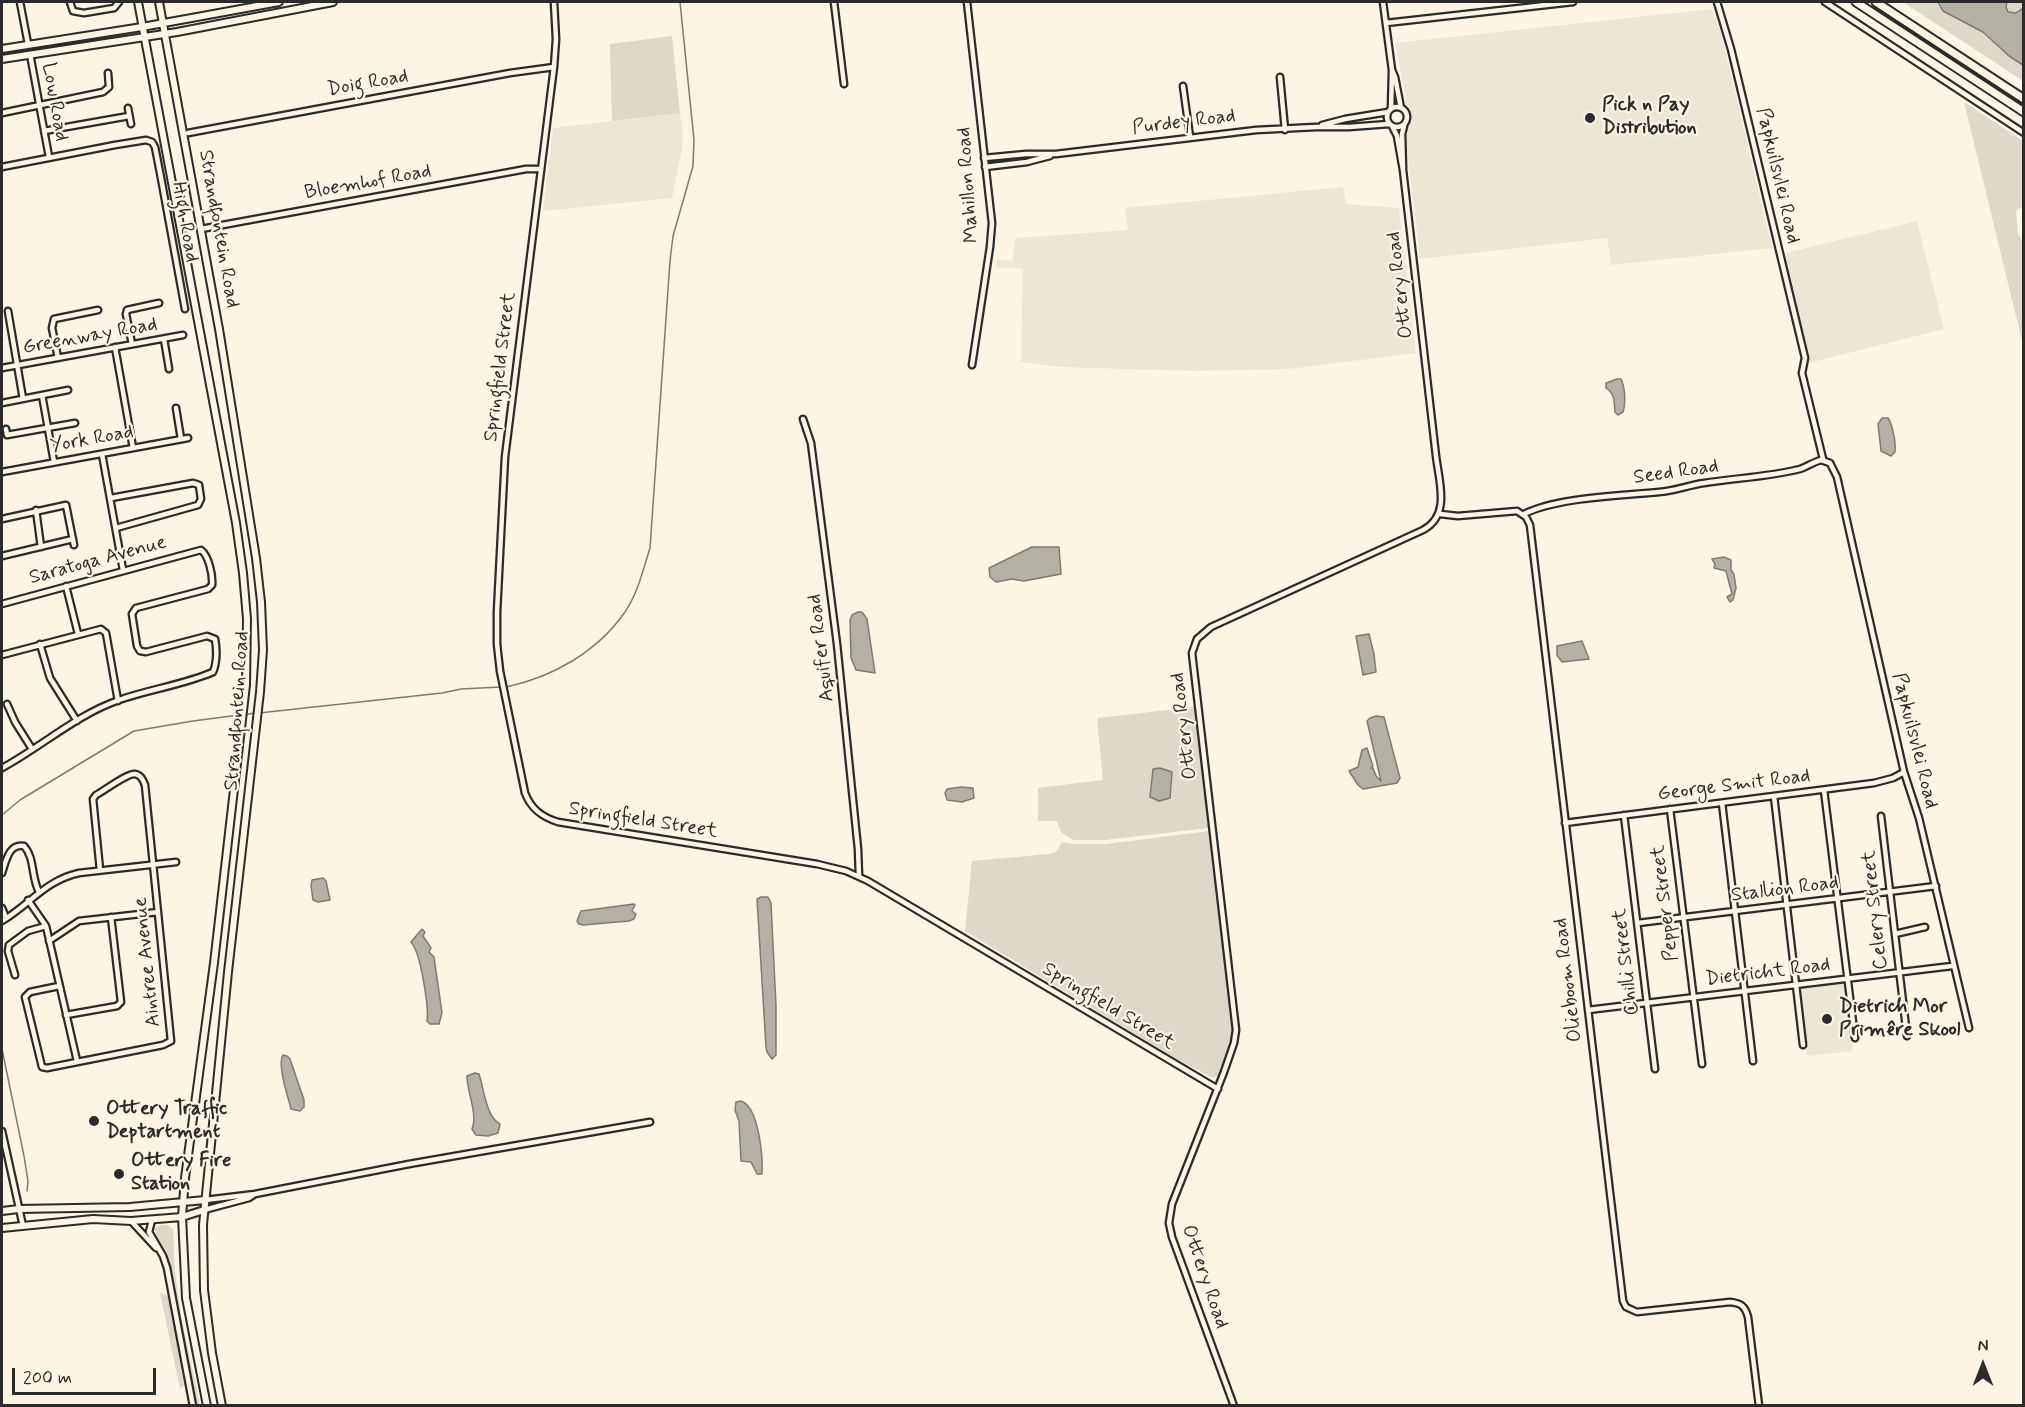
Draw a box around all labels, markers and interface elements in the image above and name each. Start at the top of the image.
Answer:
street label: Low Road [35,61,73,143]
street label: Doig Road [326,65,410,103]
place label: Pick n Pay Distribution [1602,94,1697,141]
street label: Purdey Road [1131,105,1237,141]
street label: Papkuilsvlei Road [1750,106,1804,246]
marker: Pick n Pay Distribution [1583,111,1597,125]
street label: Mahillon Road [953,126,985,244]
street label: Strandfontein Road [192,148,244,310]
street label: Bloemhof Road [303,160,433,206]
street label: High Road [165,180,203,264]
street label: Ottery Road [1383,230,1419,340]
street label: Springfield Street [480,291,522,443]
street label: Greenway Road [21,313,159,361]
street label: York Road [49,421,135,459]
street label: Seed Road [1632,455,1720,491]
street label: Saratoga Avenue [27,531,169,591]
street label: Aquifer Road [803,593,841,703]
street label: Strandfontein Road [220,630,256,792]
street label: Ottery Road [1167,671,1203,781]
street label: Papkuilsvlei Road [1886,671,1942,811]
street label: George Smit Road [1656,765,1812,807]
street label: Springfield Street [567,797,719,845]
street label: Pepper Street [1647,844,1685,962]
street label: Celery Street [1858,849,1894,971]
street label: Stallion Road [1730,871,1840,909]
street label: Aintree Avenue [129,896,167,1028]
street label: Chilli Street [1609,907,1645,1017]
street label: Olieboom Road [1549,917,1589,1043]
street label: Dietricht Road [1704,953,1832,993]
street label: Springfield Street [1037,958,1179,1056]
place label: Dietrich Mor Primêre Skool [1839,996,1961,1043]
marker: Dietrich Mor Primêre Skool [1820,1012,1834,1026]
place label: Ottery Traffic Deptartment [106,1098,227,1145]
marker: Ottery Traffic Deptartment [87,1114,101,1128]
place label: Ottery Fire Station [131,1150,231,1197]
marker: Ottery Fire Station [112,1167,126,1181]
street label: Ottery Road [1175,1222,1233,1332]
north arrow [1953,1335,2013,1395]
text: N [1978,1336,1988,1357]
scale bar [15,1356,159,1394]
text: 200 m [23,1366,72,1390]

